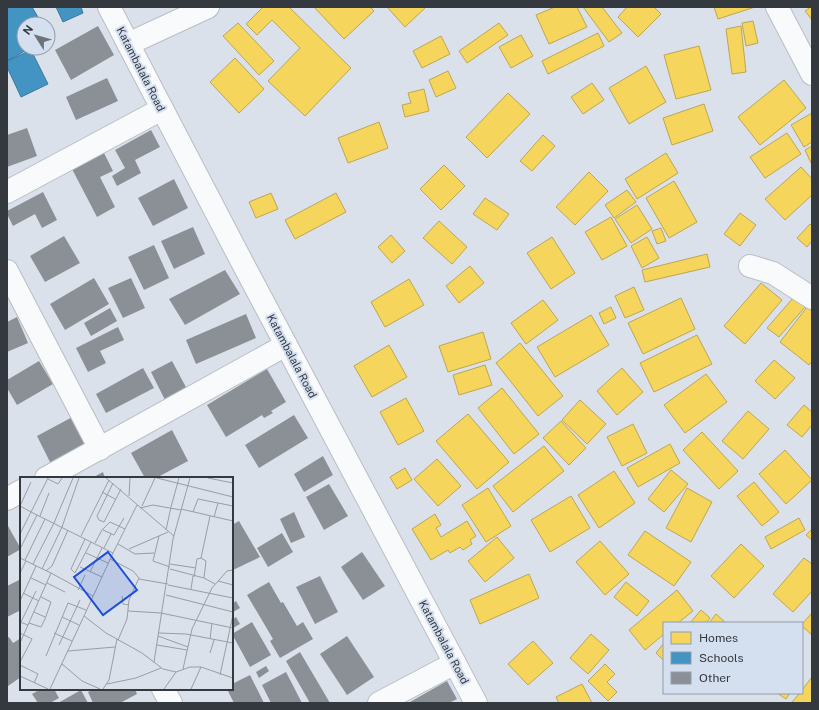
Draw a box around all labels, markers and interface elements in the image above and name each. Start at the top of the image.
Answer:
north arrow [16,16,56,56]
text: N [21,23,35,37]
street label: Katambalala Road [115,25,167,113]
street label: Katambalala Road [265,312,319,400]
inset map [20,477,233,690]
street label: Katambalala Road [417,598,471,686]
legend [663,622,803,694]
text: Homes [699,631,738,645]
text: Schools [699,651,744,665]
text: Other [699,671,731,685]

